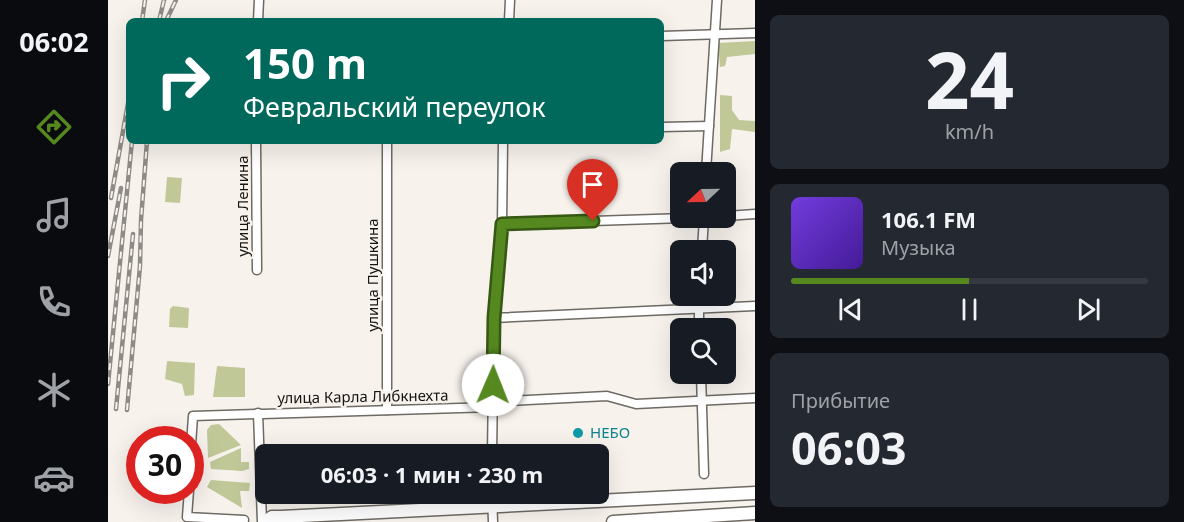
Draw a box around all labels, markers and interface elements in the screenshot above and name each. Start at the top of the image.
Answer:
text: 06:02 [19,23,89,60]
text: 24 [925,26,1014,132]
text: 150 m [243,34,367,91]
icon: right [144,42,222,120]
text: Февральский переулок [243,88,546,125]
icon: directions [33,106,75,148]
text: km/h [945,118,994,145]
street label: улица Ленина [232,155,252,257]
pin [567,159,618,221]
north arrow [670,162,736,228]
map controls [670,162,736,384]
icon: arrive [576,168,609,201]
icon: music [33,194,75,236]
text: 106.1 FM [881,204,976,234]
street label: улица Пушкина [362,218,382,332]
text: Музыка [881,234,956,261]
button: sound [670,240,736,306]
icon: phone [33,281,75,323]
icon: previous [834,293,867,326]
icon: pause [953,293,986,326]
icon: next [1072,293,1105,326]
button: search [670,318,736,384]
position arrow [461,353,525,417]
icon: climate [33,369,75,411]
street label: улица Карла Либкнехта [277,385,449,407]
text: Прибытие [791,387,890,414]
text: 06:03 [791,417,907,478]
place label: НЕБО [590,422,630,442]
speed limit sign: 30 [126,426,204,504]
marker: НЕБО [571,426,585,440]
icon: car [33,457,75,499]
text: 06:03 · 1 мин · 230 m [321,459,543,489]

